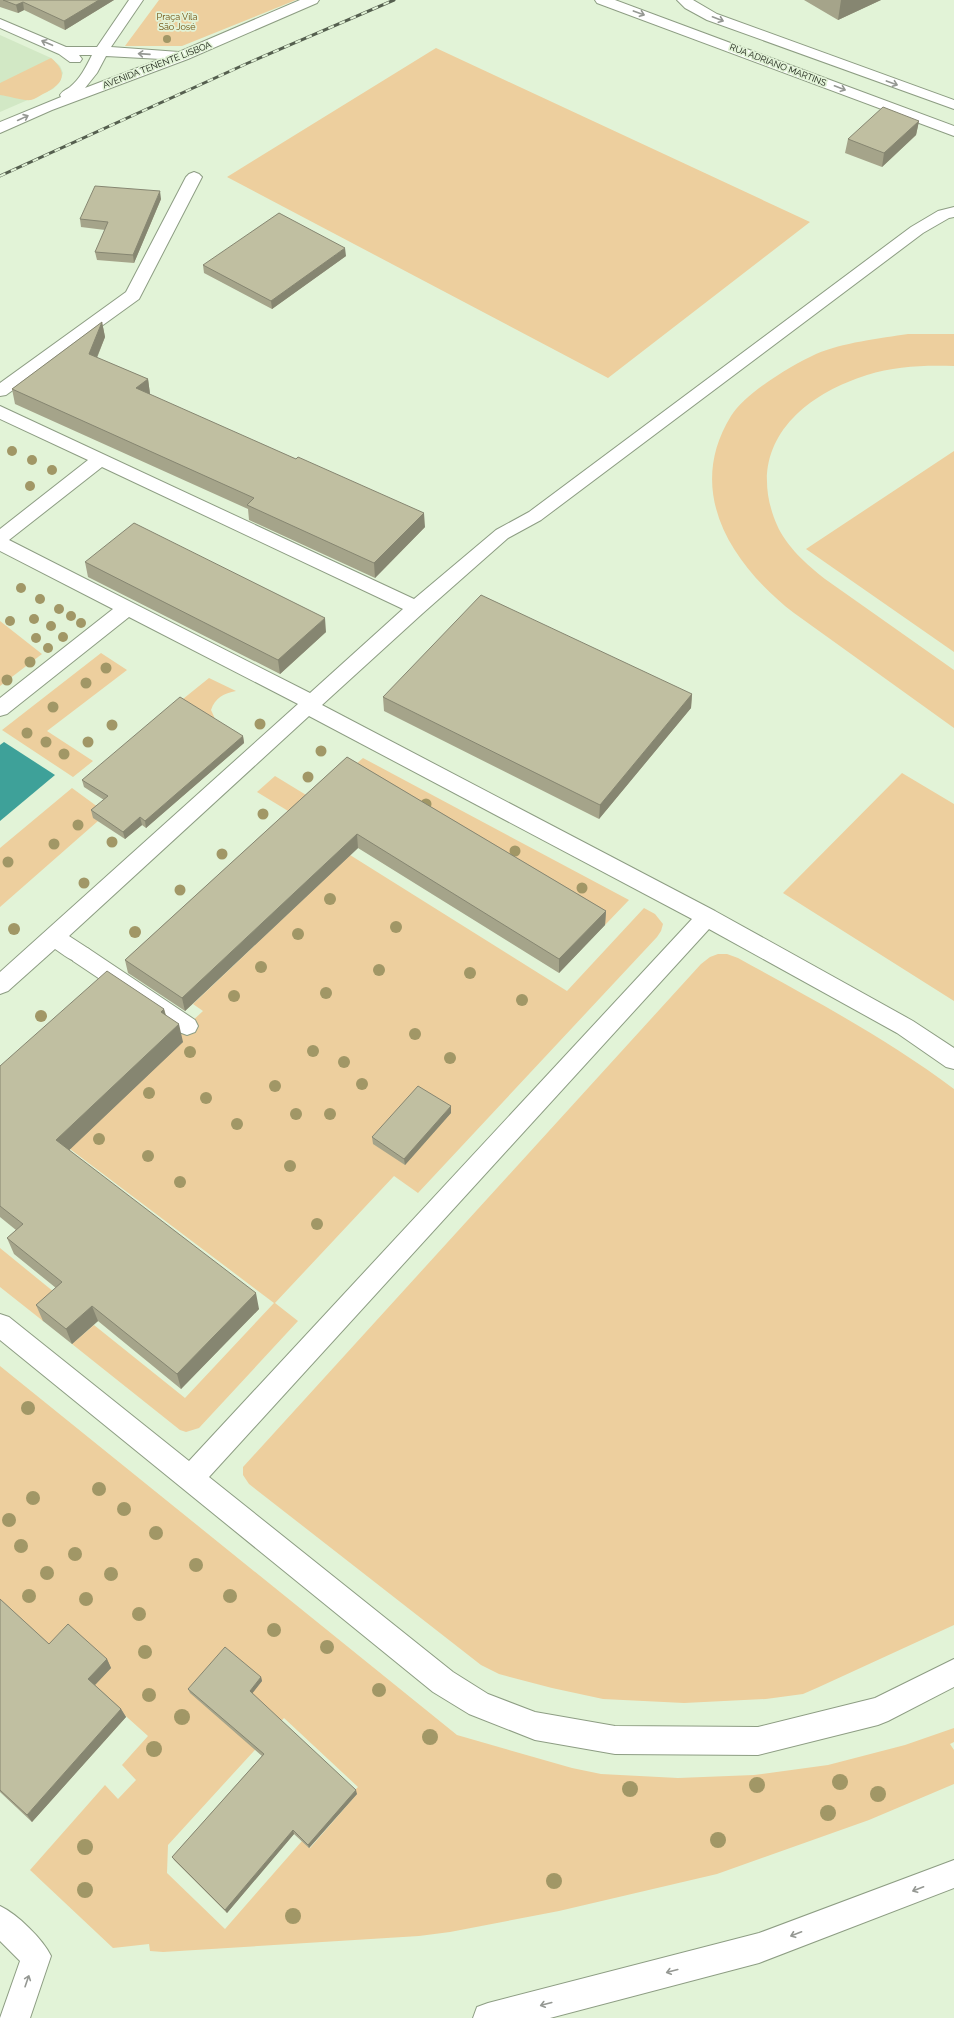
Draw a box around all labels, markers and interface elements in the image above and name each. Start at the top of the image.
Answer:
one-way arrow [632,10,644,18]
park label: Praça Vila São José [157,12,198,32]
one-way arrow [711,16,723,24]
one-way arrow [41,39,53,46]
street label: AVENIDA TENENTE LISBOA [101,40,213,90]
street label: RUA ADRIANO MARTINS [728,42,828,88]
one-way arrow [138,50,151,57]
one-way arrow [886,79,898,87]
one-way arrow [833,84,845,92]
one-way arrow [17,113,29,121]
one-way arrow [912,1885,924,1893]
one-way arrow [791,1931,803,1939]
one-way arrow [665,1968,678,1975]
one-way arrow [24,1976,32,1988]
one-way arrow [540,2001,553,2009]

